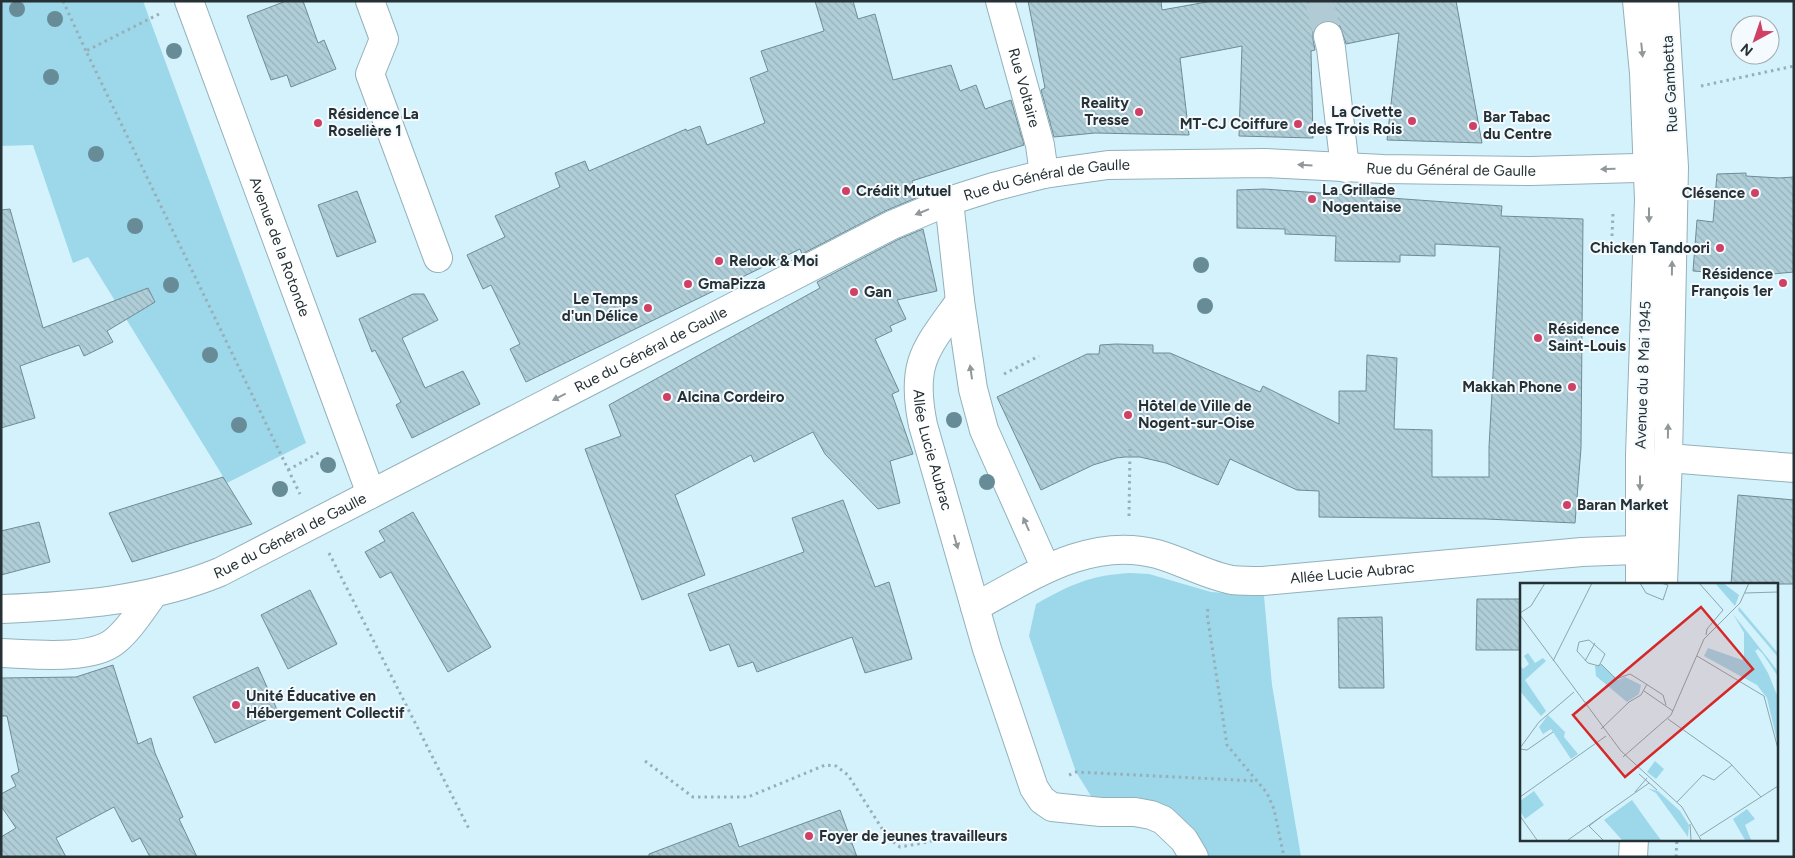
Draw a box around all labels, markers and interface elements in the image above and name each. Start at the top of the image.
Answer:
north arrow [1730,15,1780,65]
street label: Rue Gambetta [1658,35,1682,133]
text: N [1737,40,1757,60]
one-way arrow [1638,42,1646,58]
street label: Rue Voltaire [1005,46,1044,129]
place label: Reality Tresse [1081,94,1130,129]
place label: La Civette des Trois Rois [1308,103,1403,138]
place label: Résidence La Roselière 1 [328,105,419,140]
marker: Reality Tresse [1133,106,1145,118]
place label: Bar Tabac du Centre [1483,108,1552,143]
place label: MT-CJ Coiffure [1180,115,1289,133]
marker: La Civette des Trois Rois [1406,115,1418,127]
marker: Résidence La Roselière 1 [312,117,324,129]
marker: MT-CJ Coiffure [1292,118,1304,130]
marker: Bar Tabac du Centre [1467,120,1479,132]
street label: Rue du Général de Gaulle [961,156,1130,205]
street label: Rue du Général de Gaulle [1366,159,1536,180]
one-way arrow [1297,161,1313,169]
one-way arrow [1599,165,1615,173]
street label: Avenue de la Rotonde [246,174,314,319]
place label: La Grillade Nogentaise [1322,181,1402,216]
place label: Crédit Mutuel [856,182,951,200]
place label: Clésence [1682,184,1746,202]
marker: Crédit Mutuel [840,185,852,197]
marker: Clésence [1749,187,1761,199]
marker: La Grillade Nogentaise [1306,193,1318,205]
one-way arrow [1645,207,1653,223]
one-way arrow [915,208,929,216]
place label: Chicken Tandoori [1590,239,1710,257]
marker: Chicken Tandoori [1714,242,1726,254]
place label: Relook & Moi [729,252,819,270]
marker: Relook & Moi [713,255,725,267]
one-way arrow [1668,260,1676,276]
place label: Résidence François 1er [1691,265,1774,300]
place label: GmaPizza [698,275,766,293]
marker: Résidence François 1er [1777,277,1789,289]
marker: GmaPizza [682,278,694,290]
place label: Gan [864,283,892,301]
marker: Gan [848,286,860,298]
place label: Le Temps d'un Délice [562,290,639,325]
street label: Avenue du 8 Mai 1945 [1631,301,1655,449]
marker: Le Temps d'un Délice [642,302,654,314]
street label: Rue du Général de Gaulle [571,303,730,397]
place label: Résidence Saint-Louis [1548,320,1626,355]
marker: Résidence Saint-Louis [1532,332,1544,344]
one-way arrow [967,364,975,380]
place label: Makkah Phone [1462,378,1563,396]
marker: Makkah Phone [1566,381,1578,393]
place label: Alcina Cordeiro [677,388,785,406]
street label: Allée Lucie Aubrac [909,389,956,513]
marker: Alcina Cordeiro [661,391,673,403]
one-way arrow [552,393,566,401]
place label: Hôtel de Ville de Nogent-sur-Oise [1138,397,1255,432]
marker: Hôtel de Ville de Nogent-sur-Oise [1122,409,1134,421]
one-way arrow [1664,422,1672,438]
one-way arrow [1636,475,1644,491]
street label: Rue du Général de Gaulle [211,489,369,583]
place label: Baran Market [1577,496,1669,514]
marker: Baran Market [1561,499,1573,511]
one-way arrow [1022,517,1030,531]
one-way arrow [953,535,961,550]
street label: Allée Lucie Aubrac [1289,558,1415,587]
inset map [1520,583,1778,840]
place label: Unité Éducative en Hébergement Collectif [246,687,405,722]
marker: Unité Éducative en Hébergement Collectif [230,699,242,711]
place label: Foyer de jeunes travailleurs [819,827,1007,845]
marker: Foyer de jeunes travailleurs [803,830,815,842]

